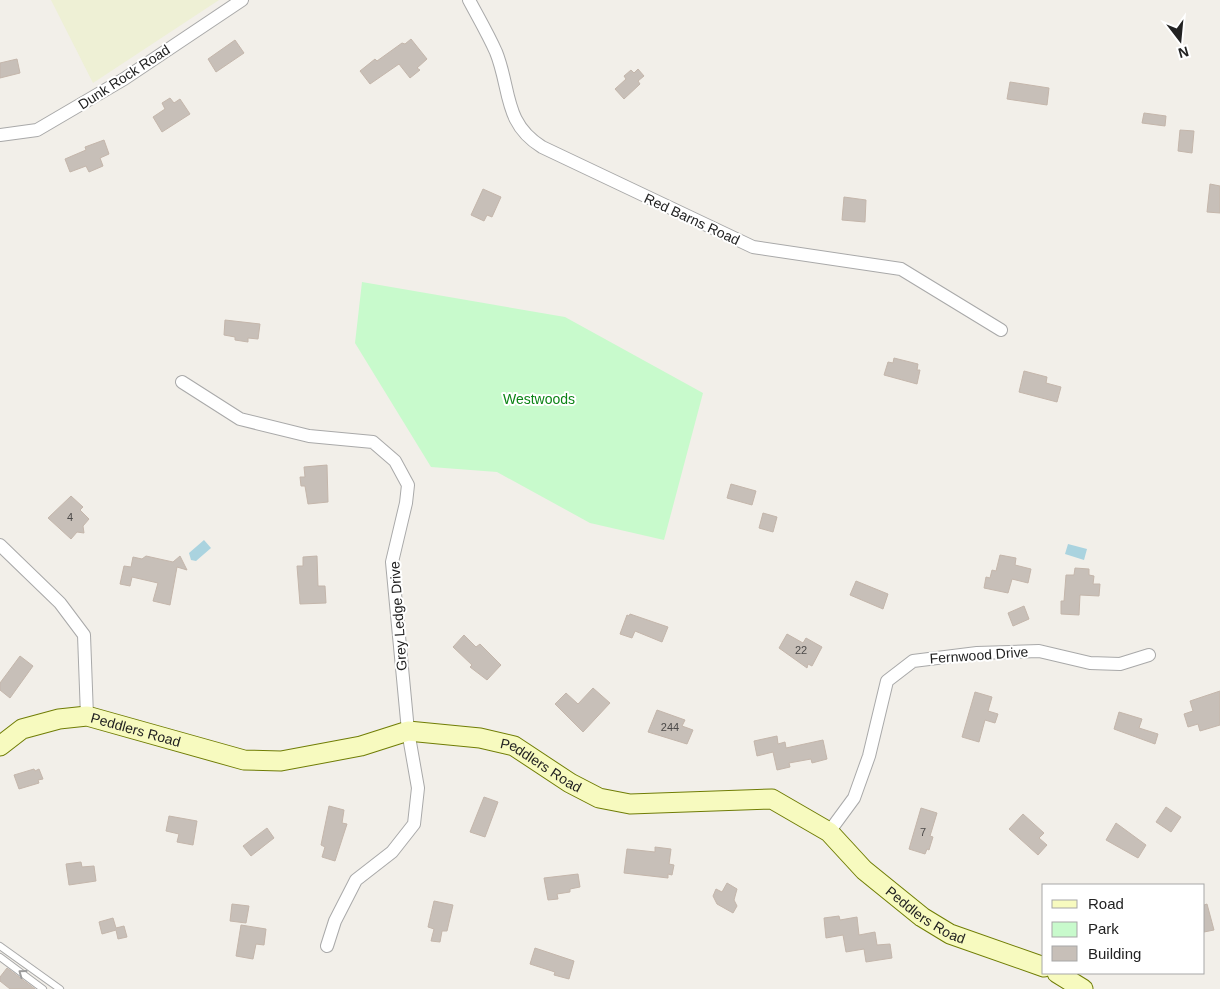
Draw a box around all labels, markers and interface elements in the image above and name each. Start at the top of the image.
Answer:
north arrow [1155,15,1205,65]
street label: Dunk Rock Road [75,41,173,113]
text: N [1177,43,1191,62]
street label: Red Barns Road [642,190,742,248]
park label: Westwoods [503,391,575,407]
house number: 4 [67,511,73,523]
street label: Grey Ledge Drive [386,561,410,671]
house number: 22 [795,644,807,656]
street label: Fernwood Drive [929,644,1029,666]
street label: Peddlers Road [89,709,183,750]
house number: 244 [661,721,679,733]
street label: Peddlers Road [499,735,584,796]
house number: 7 [920,826,926,838]
street label: Peddlers Road [883,883,967,947]
legend [1042,884,1205,974]
text: Road [1088,895,1124,912]
text: Park [1088,920,1119,937]
text: Building [1088,945,1141,962]
one-way arrow [18,970,28,979]

